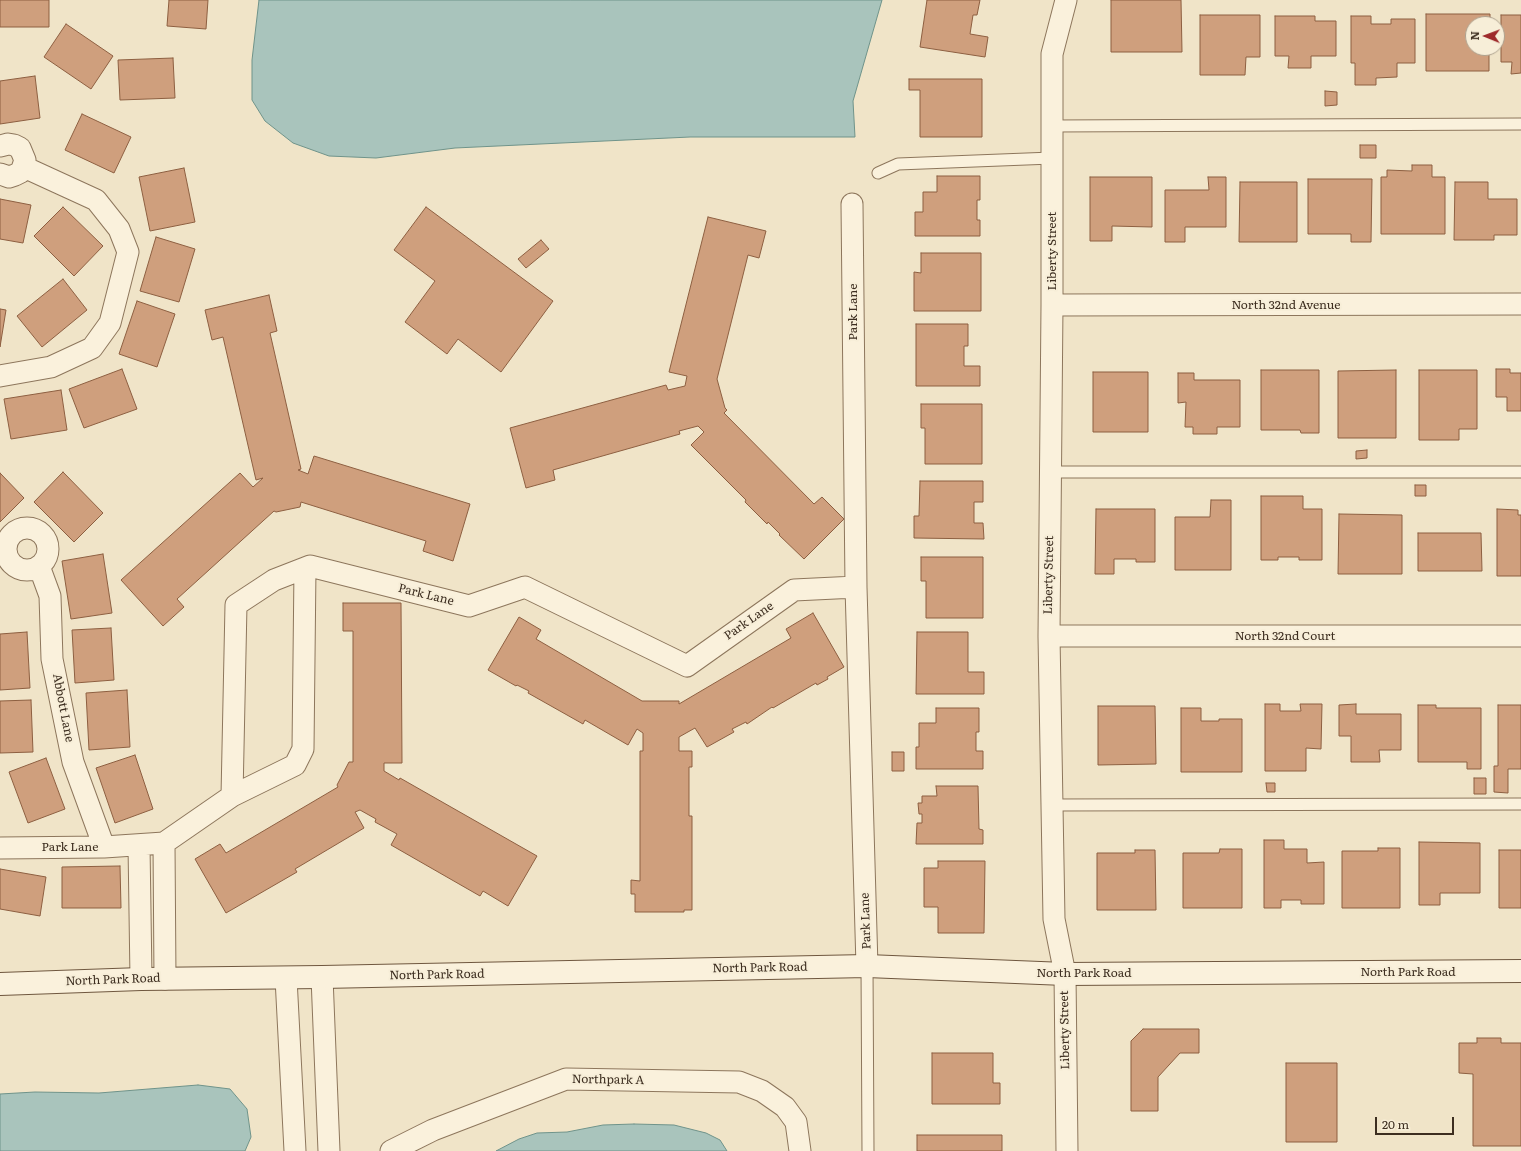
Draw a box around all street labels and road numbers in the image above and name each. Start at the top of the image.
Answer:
street label: Liberty Street [1045,212,1059,290]
street label: Park Lane [846,284,860,340]
street label: North 32nd Avenue [1231,298,1341,312]
street label: Liberty Street [1041,535,1057,615]
street label: Park Lane [397,581,455,609]
street label: Park Lane [722,599,776,643]
street label: North 32nd Court [1235,629,1335,643]
street label: Abbott Lane [49,672,77,744]
street label: Park Lane [42,840,98,854]
street label: Park Lane [858,892,874,950]
street label: North Park Road [712,960,808,976]
street label: North Park Road [1360,965,1456,979]
street label: North Park Road [1036,966,1132,980]
street label: North Park Road [389,967,485,983]
street label: North Park Road [65,971,161,989]
street label: Liberty Street [1057,990,1073,1070]
street label: Northpark A [572,1072,644,1088]

